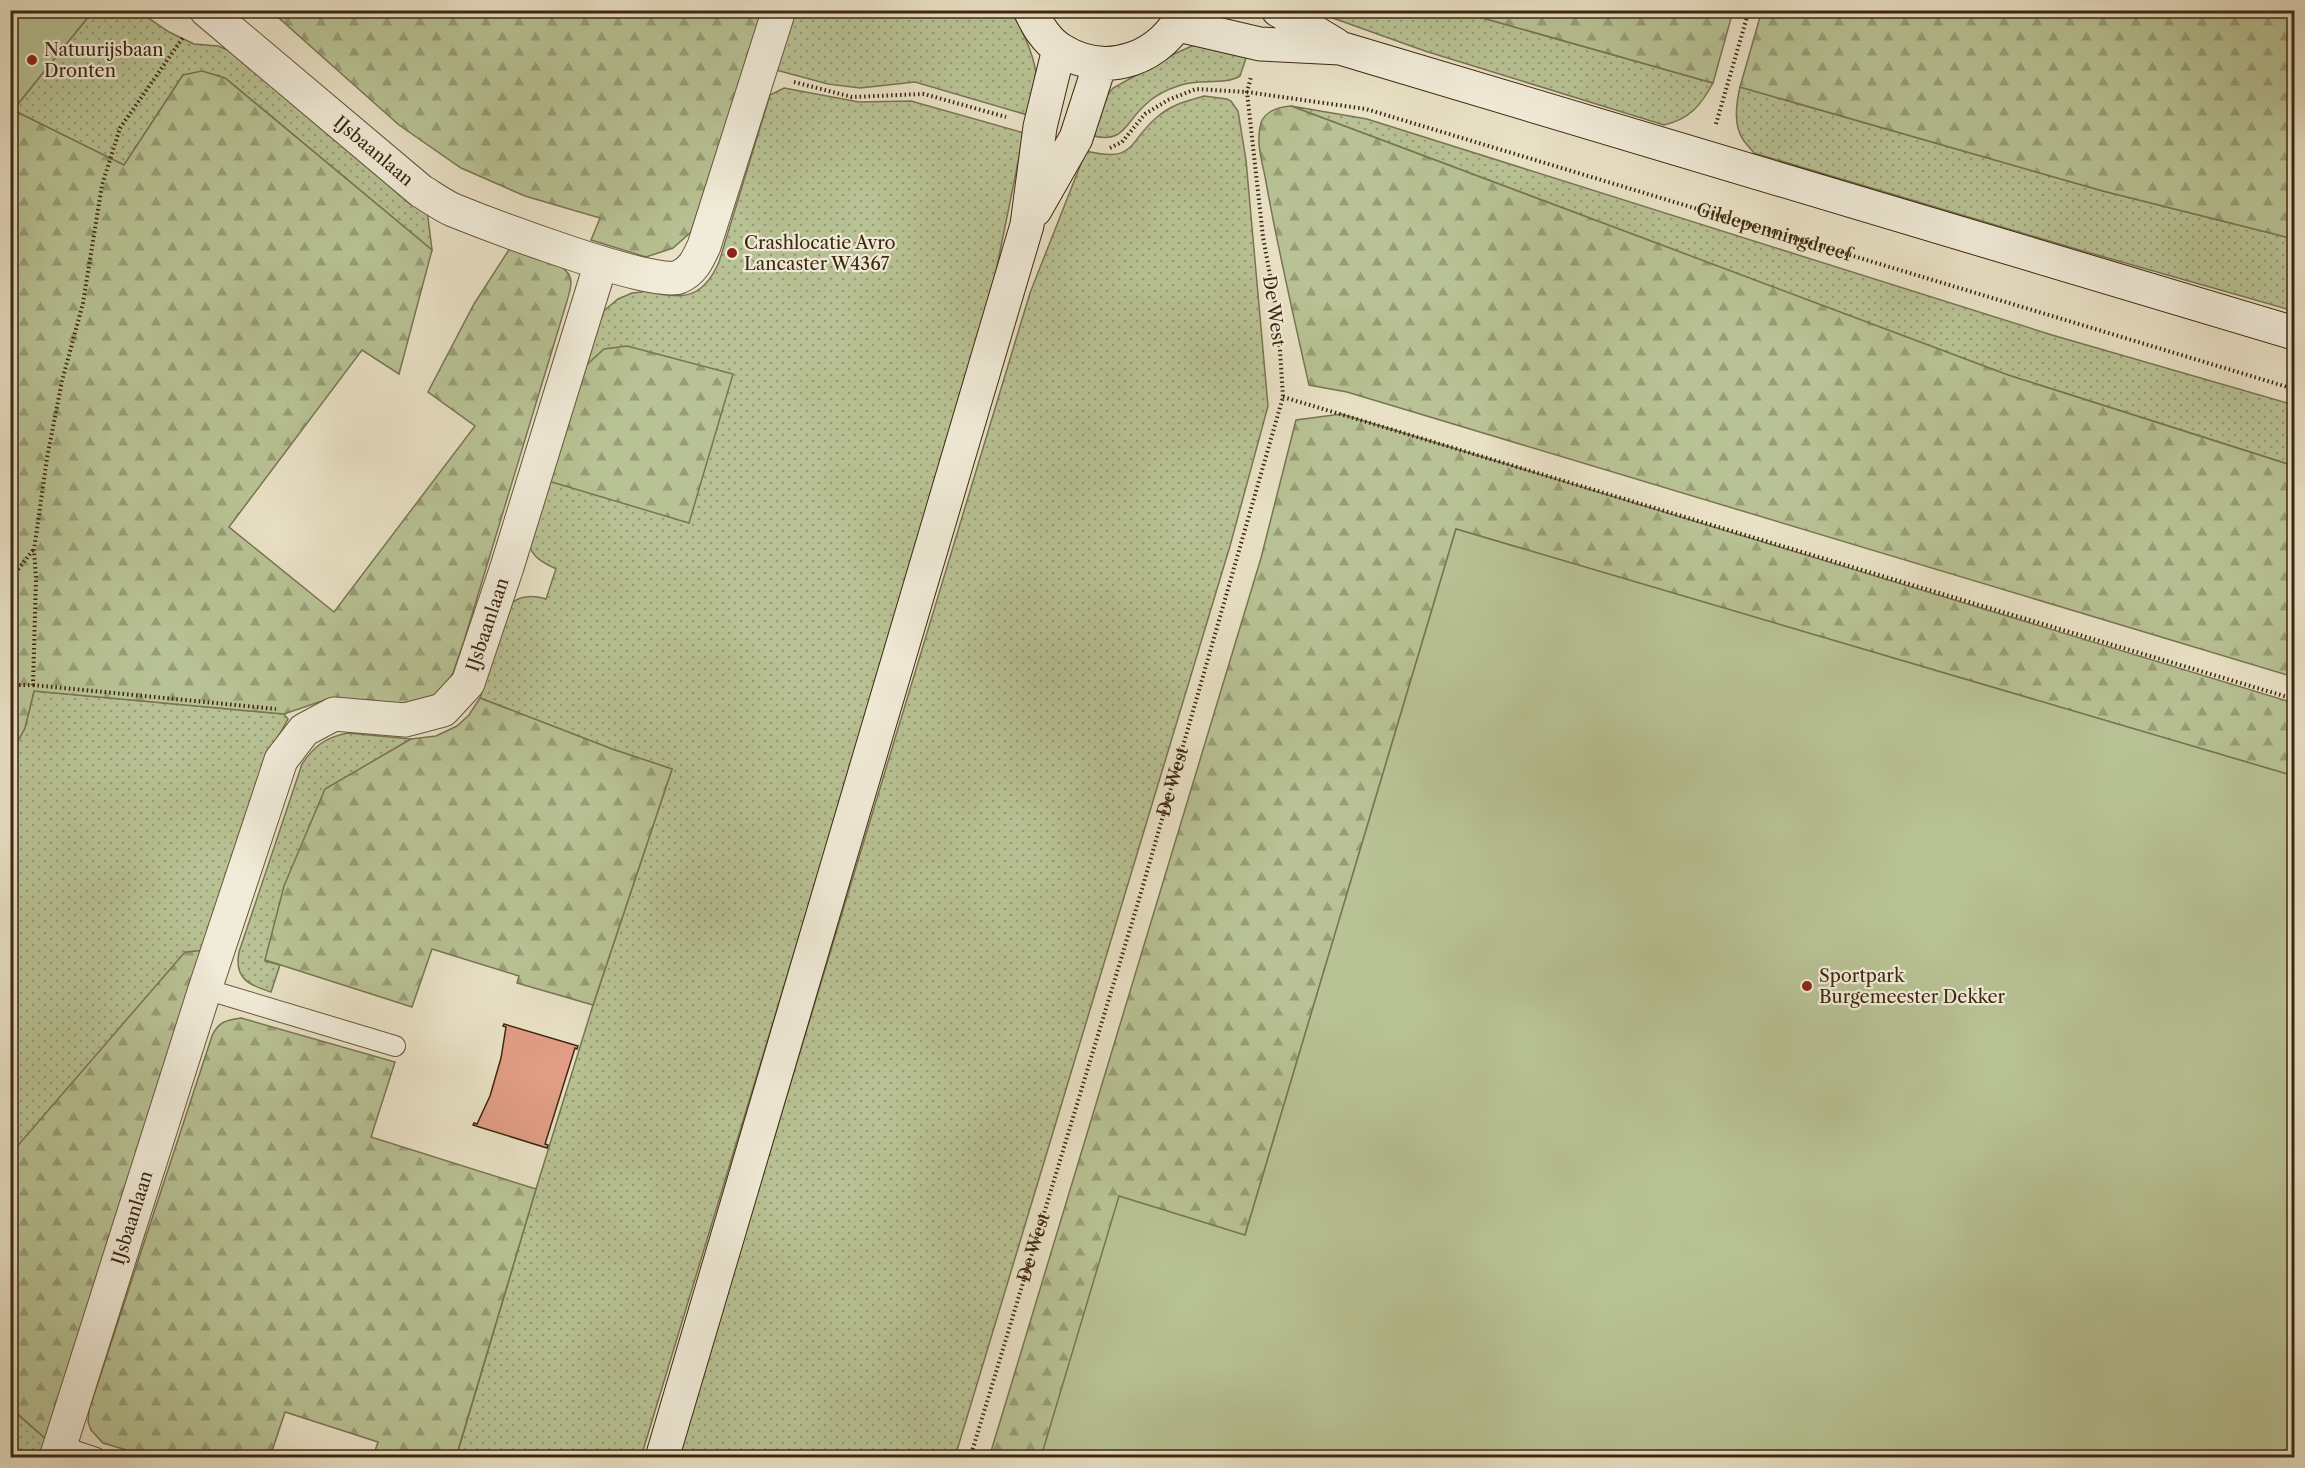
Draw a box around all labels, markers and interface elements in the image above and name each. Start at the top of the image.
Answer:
place label: Natuurijsbaan Dronten [44,39,164,82]
marker: Natuurijsbaan Dronten [25,53,39,67]
street label: IJsbaanlaan [329,111,418,191]
street label: Gildepenningdreef [1693,198,1857,267]
place label: Crashlocatie Avro Lancaster W4367 [744,232,896,275]
marker: Crashlocatie Avro Lancaster W4367 [725,246,739,260]
street label: De West [1258,274,1290,348]
street label: IJsbaanlaan [462,575,514,674]
street label: De West [1152,744,1193,819]
place label: Sportpark Burgemeester Dekker [1819,965,2006,1008]
marker: Sportpark Burgemeester Dekker [1800,979,1814,993]
street label: IJsbaanlaan [107,1168,158,1268]
street label: De West [1013,1210,1055,1285]

